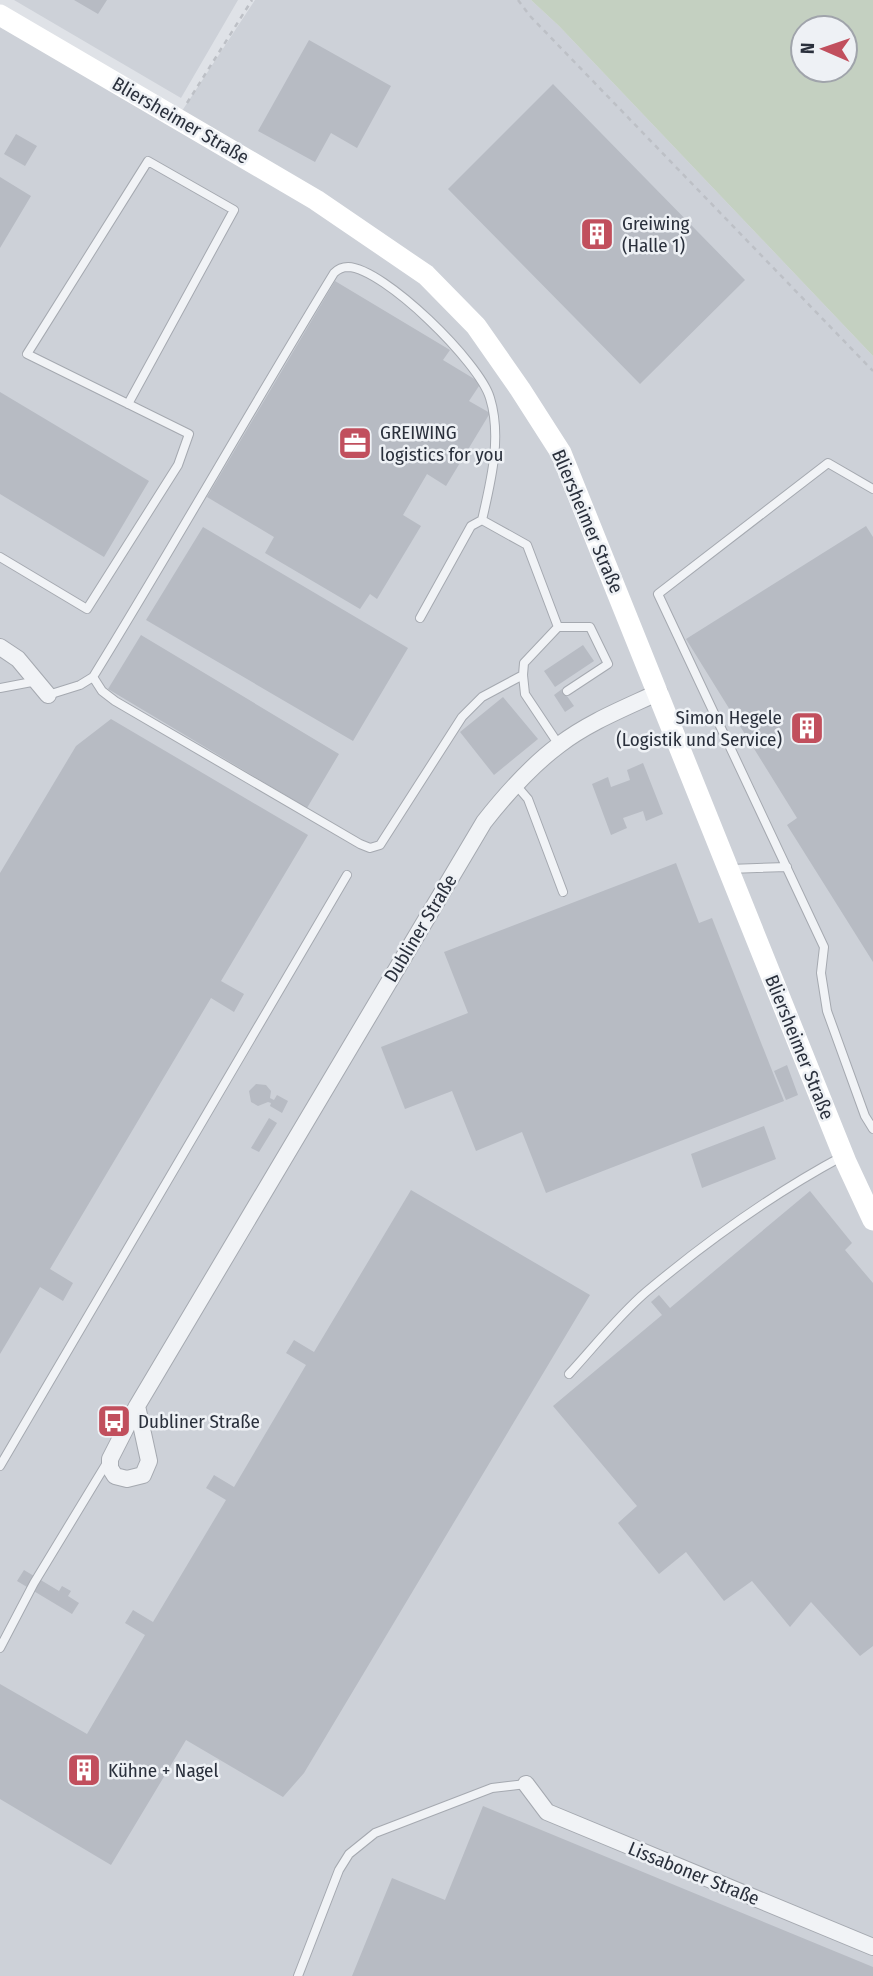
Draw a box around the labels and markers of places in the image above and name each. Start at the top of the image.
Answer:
place label: Greiwing (Halle 1) [622,212,689,257]
building icon: Greiwing (Halle 1) [578,215,616,253]
place label: GREIWING logistics for you [380,421,504,466]
office icon: GREIWING logistics for you [336,424,374,462]
place label: Simon Hegele (Logistik und Service) [616,706,782,751]
building icon: Simon Hegele (Logistik und Service) [788,709,826,747]
bus stop icon: Dubliner Straße [95,1402,133,1440]
place label: Dubliner Straße [138,1410,260,1433]
building icon: Kühne + Nagel [65,1751,103,1789]
place label: Kühne + Nagel [108,1759,219,1782]

